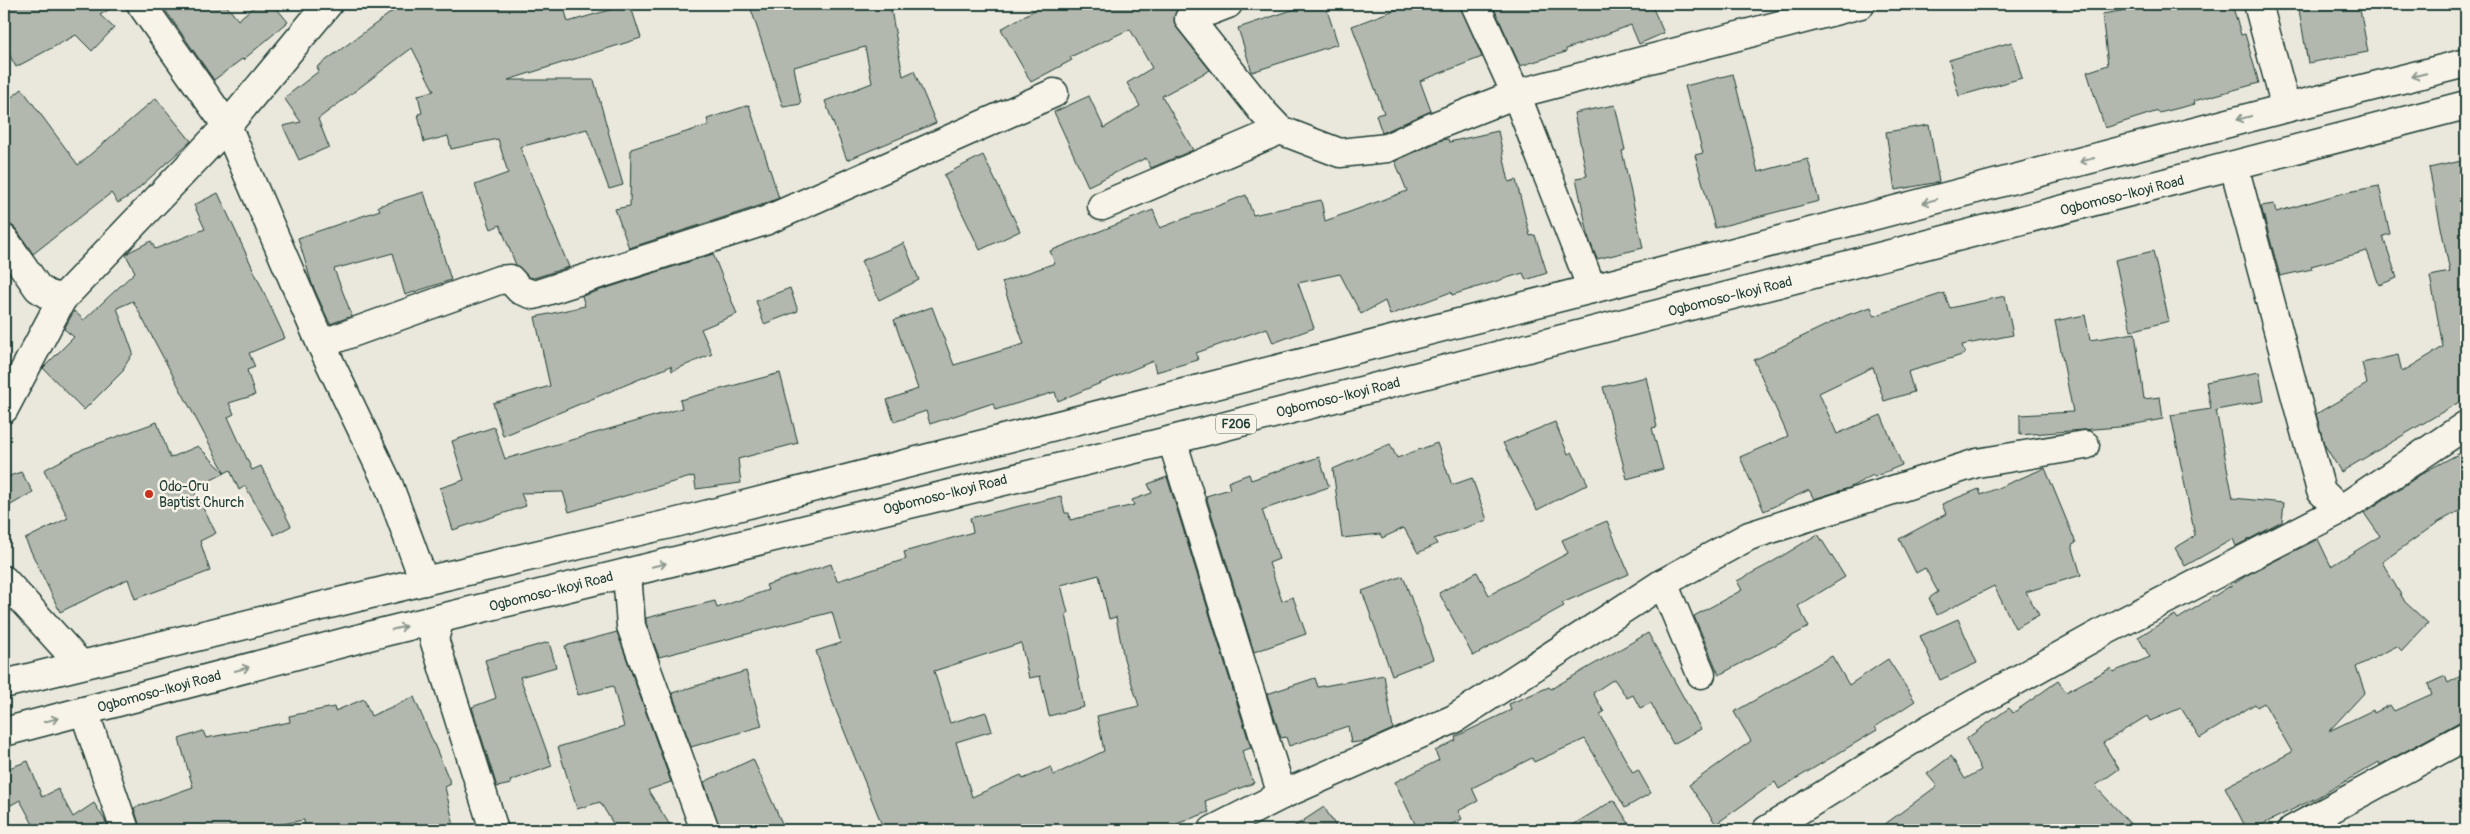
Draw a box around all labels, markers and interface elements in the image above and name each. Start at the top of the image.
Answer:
one-way arrow [2411,71,2427,80]
one-way arrow [2237,114,2253,124]
one-way arrow [2080,155,2096,165]
street label: Ogbomoso-Ikoyi Road [2058,172,2186,219]
one-way arrow [1922,196,1938,206]
street label: Ogbomoso-Ikoyi Road [1666,273,1794,320]
street label: Ogbomoso-Ikoyi Road [1274,374,1402,421]
road number: F206 [1216,414,1256,434]
street label: Ogbomoso-Ikoyi Road [881,471,1009,518]
place label: Odo-Oru Baptist Church [159,478,244,511]
marker: Odo-Oru Baptist Church [143,488,155,500]
one-way arrow [650,560,666,569]
street label: Ogbomoso-Ikoyi Road [487,568,615,615]
one-way arrow [391,623,407,633]
one-way arrow [233,664,249,674]
street label: Ogbomoso-Ikoyi Road [95,667,223,716]
one-way arrow [42,714,58,724]

